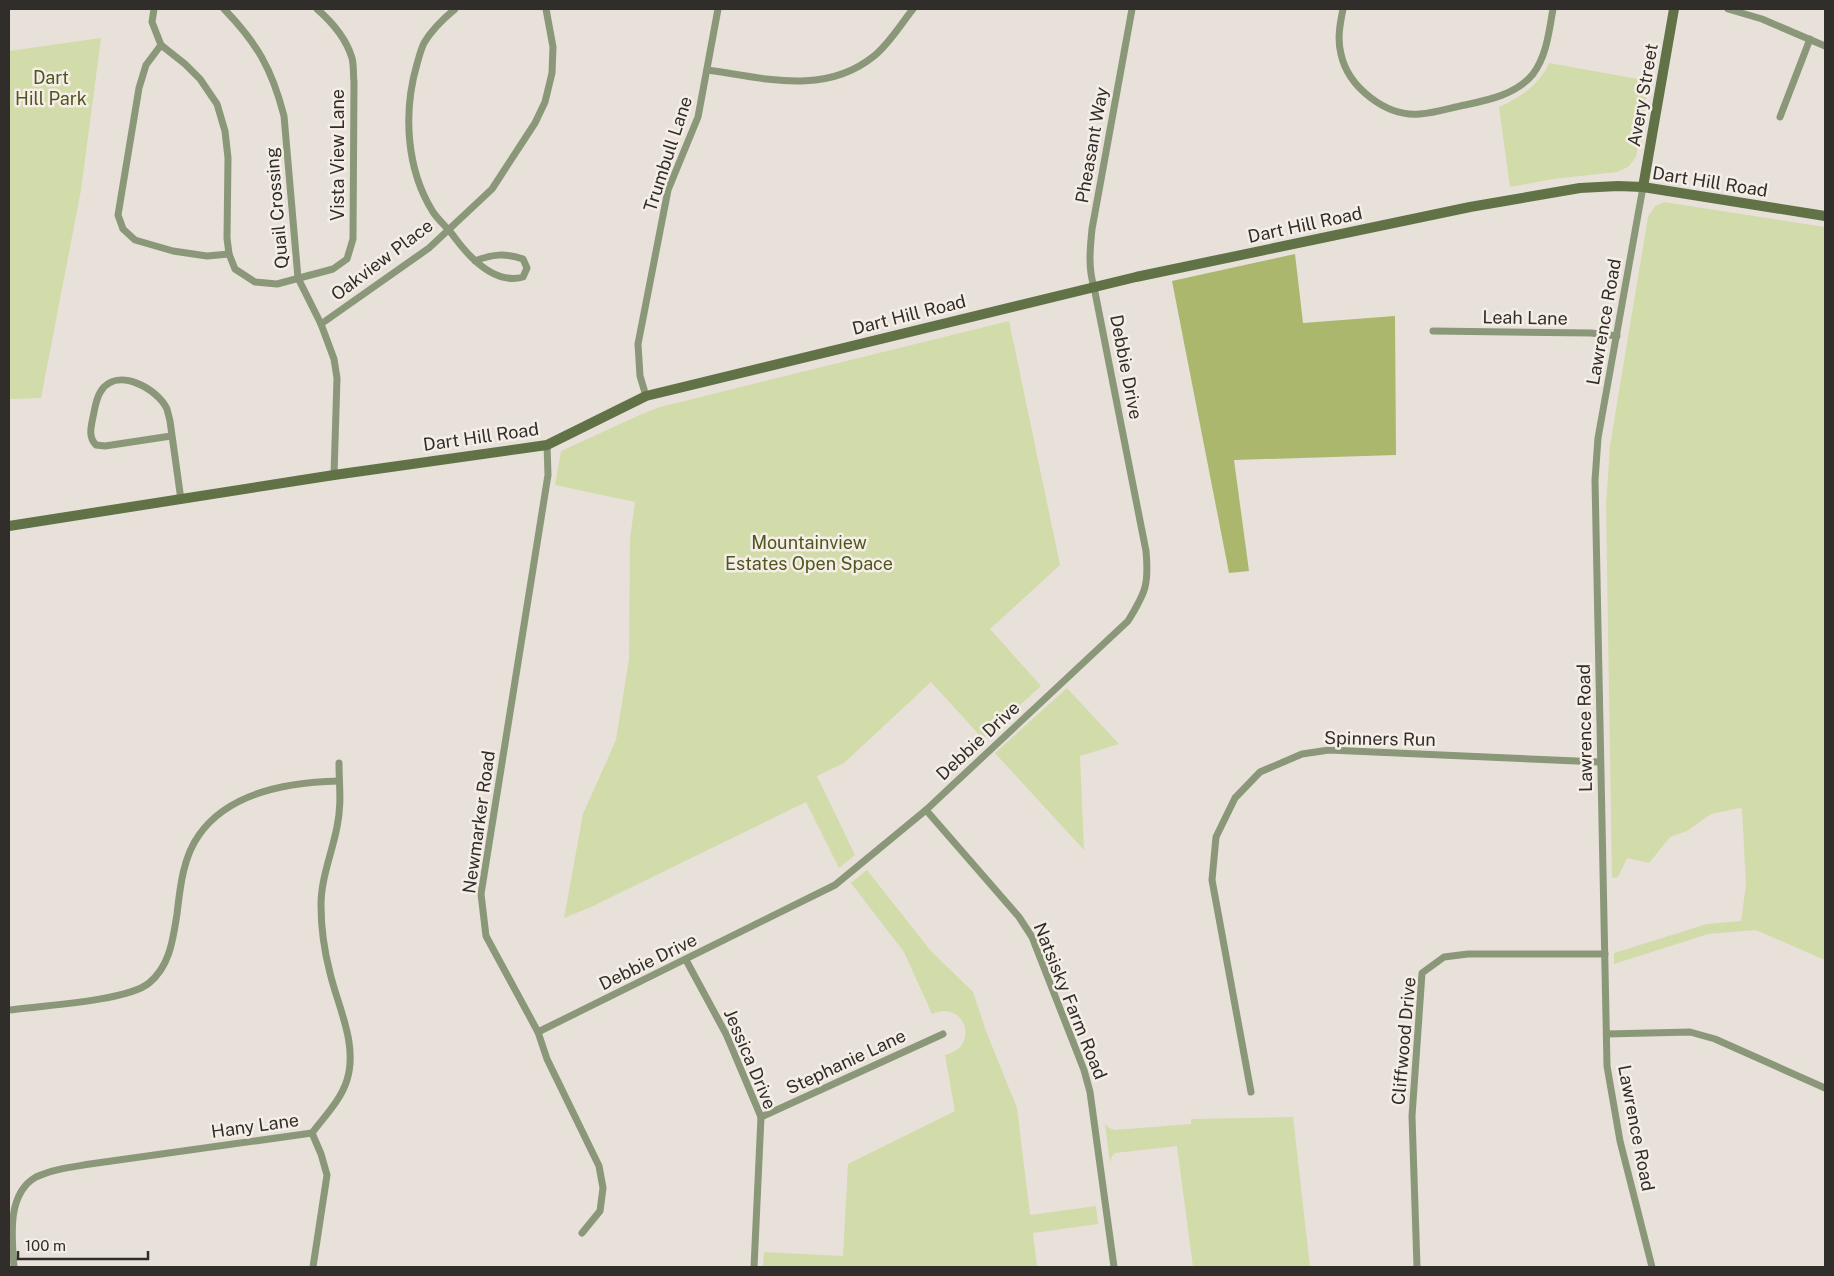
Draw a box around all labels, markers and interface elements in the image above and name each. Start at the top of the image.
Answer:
street label: Avery Street [1623,42,1662,148]
park label: Dart Hill Park [15,67,87,109]
street label: Pheasant Way [1071,85,1112,205]
street label: Vista View Lane [327,89,348,221]
street label: Trumbull Lane [639,93,696,214]
street label: Quail Crossing [261,146,292,270]
street label: Dart Hill Road [1651,162,1769,201]
street label: Dart Hill Road [1246,202,1364,247]
street label: Oakview Place [327,215,437,305]
street label: Lawrence Road [1582,257,1625,387]
street label: Dart Hill Road [850,290,968,339]
street label: Leah Lane [1482,306,1568,329]
street label: Debbie Drive [1106,313,1147,421]
street label: Dart Hill Road [422,418,540,455]
park label: Mountainview Estates Open Space [725,532,893,574]
street label: Lawrence Road [1573,664,1596,792]
street label: Debbie Drive [932,697,1024,785]
street label: Spinners Run [1324,727,1436,750]
street label: Newmarker Road [458,749,499,895]
street label: Natsisky Farm Road [1029,919,1111,1082]
street label: Debbie Drive [595,929,700,994]
street label: Cliffwood Drive [1387,976,1420,1106]
street label: Jessica Drive [720,1006,781,1112]
street label: Stephanie Lane [783,1025,909,1098]
street label: Lawrence Road [1614,1063,1659,1193]
street label: Hany Lane [210,1109,300,1142]
scale bar [18,1228,148,1260]
text: 100 m [25,1237,66,1254]

